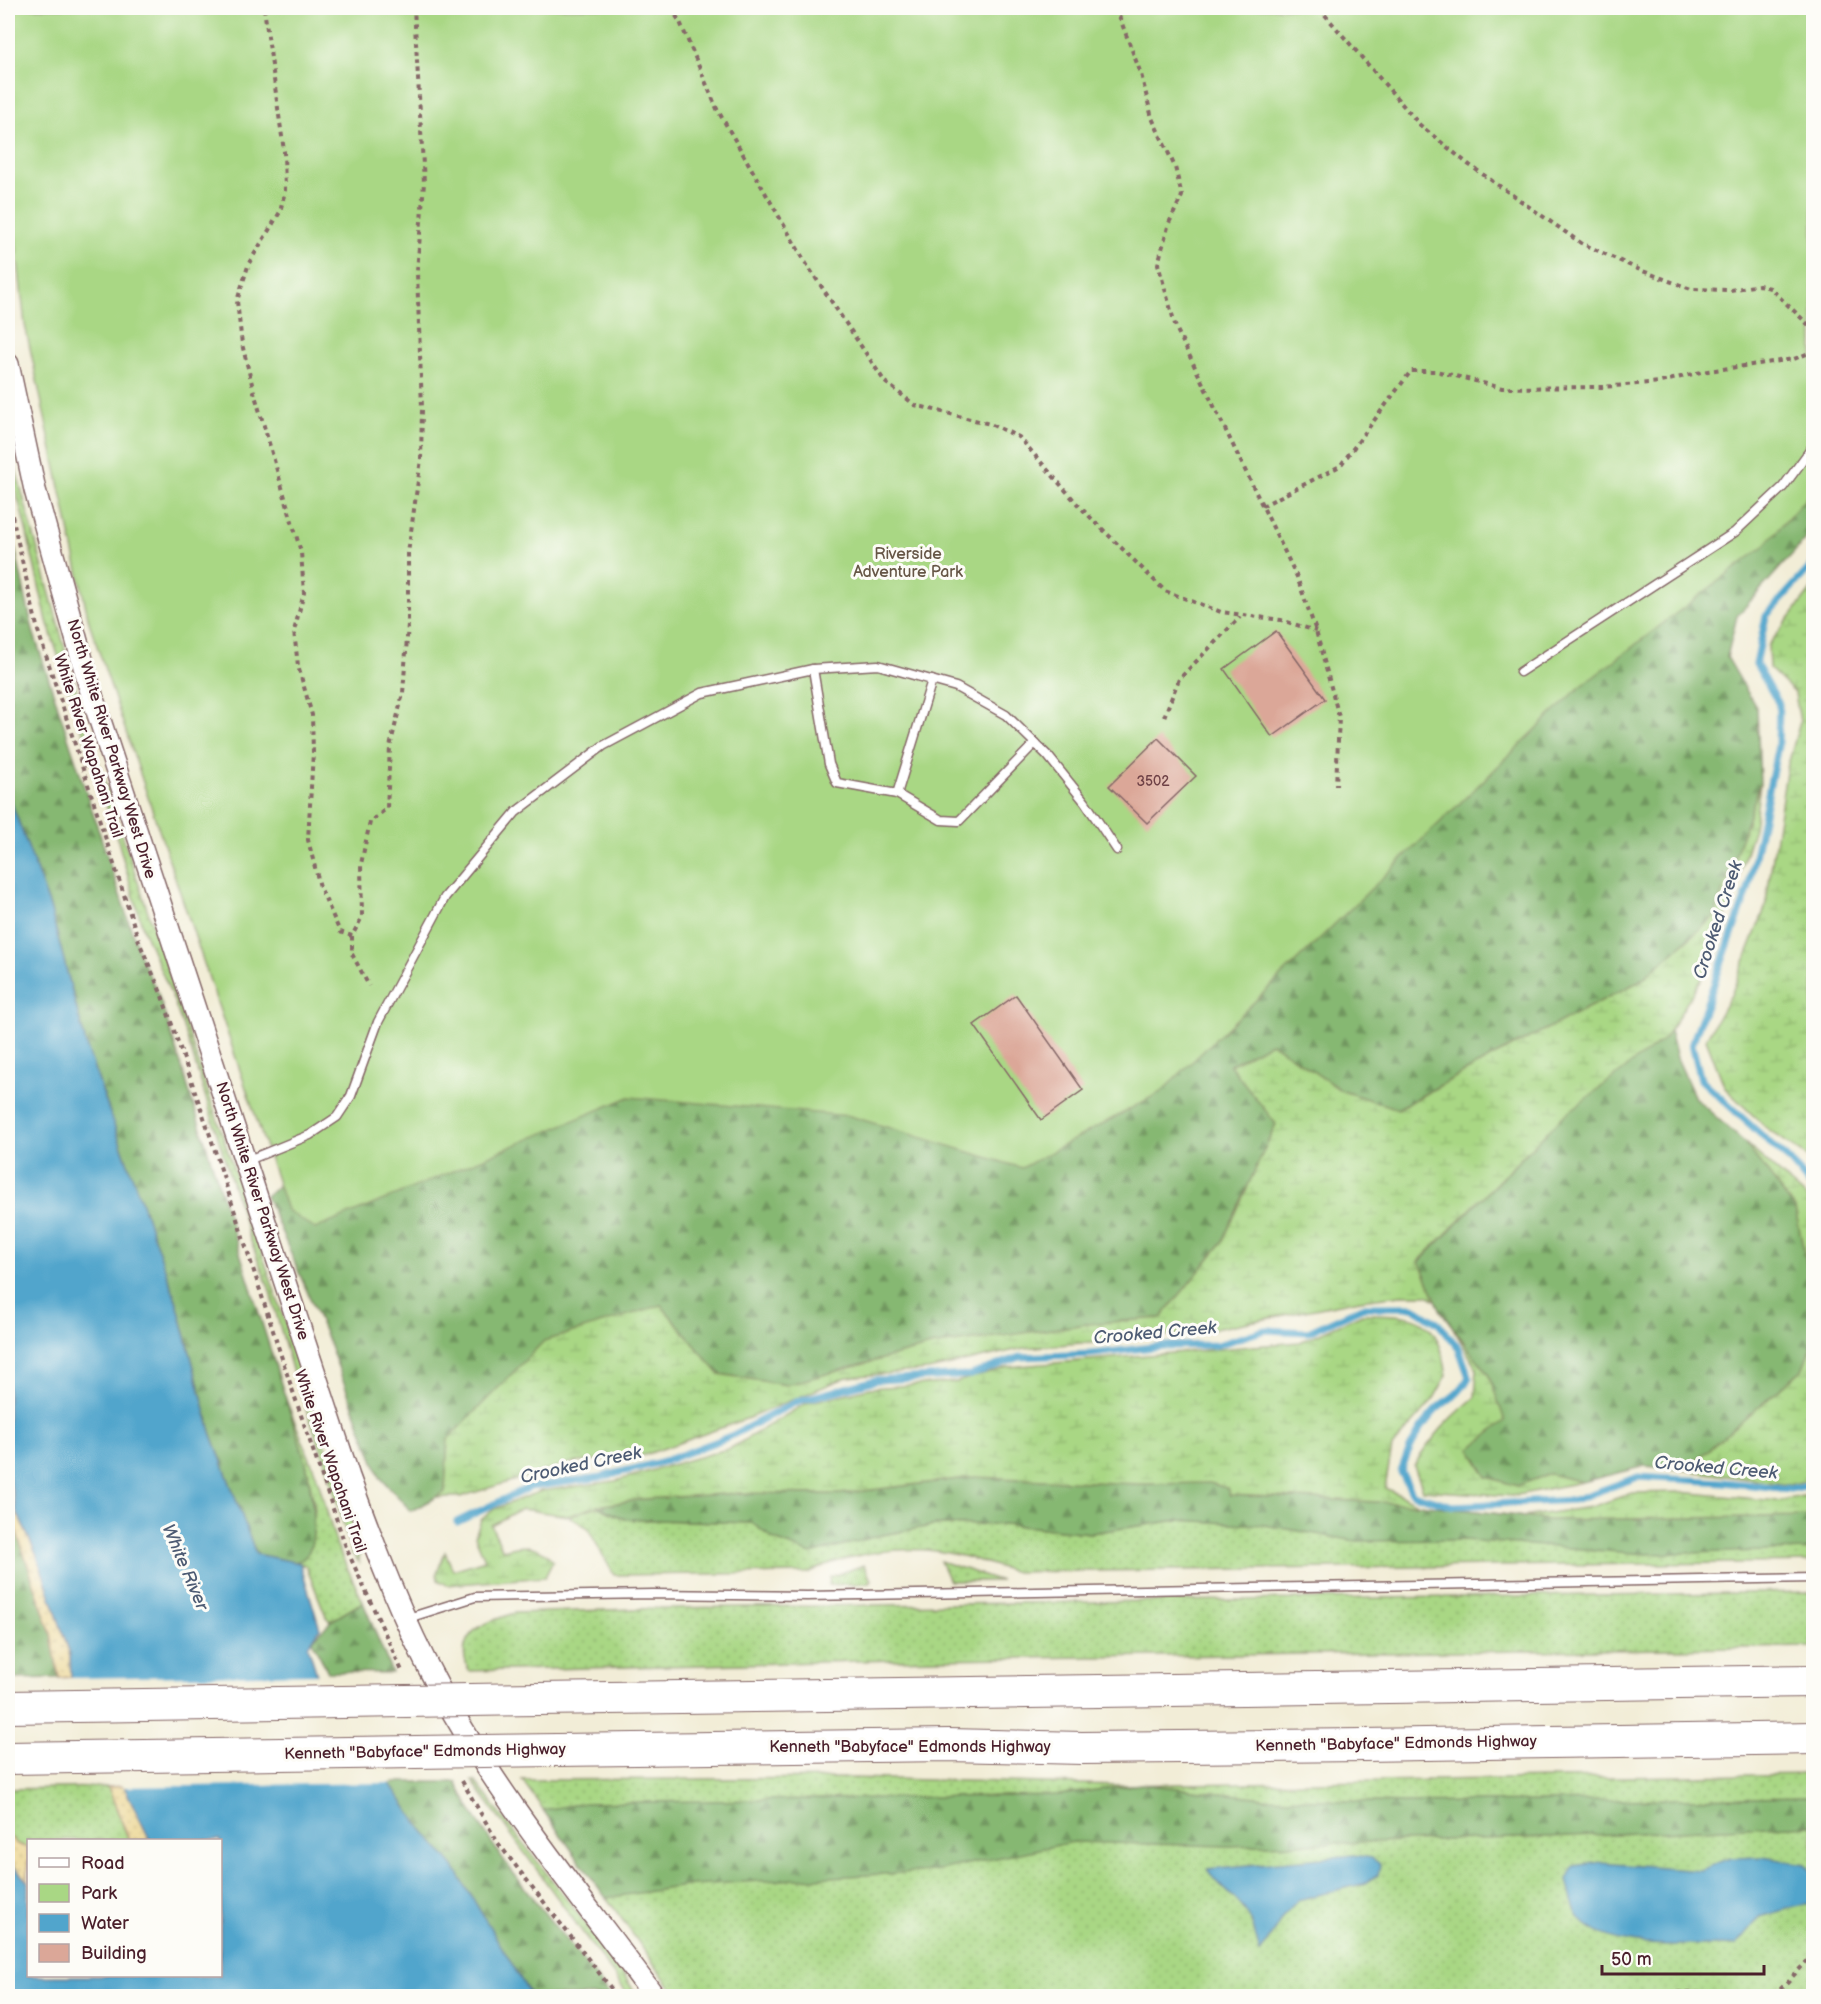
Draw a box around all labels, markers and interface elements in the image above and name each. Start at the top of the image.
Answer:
park label: Riverside Adventure Park [853,545,963,582]
street label: North White River Parkway West Drive [62,617,160,882]
street label: White River Wapahani Trail [49,652,127,840]
house number: 3502 [1136,773,1170,790]
water label: Crooked Creek [1689,857,1747,982]
street label: North White River Parkway West Drive [211,1079,313,1343]
water label: Crooked Creek [1093,1317,1219,1349]
street label: White River Wapahani Trail [290,1367,370,1555]
water label: Crooked Creek [518,1442,645,1488]
water label: Crooked Creek [1654,1452,1780,1484]
water label: White River [157,1521,213,1615]
street label: Kenneth "Babyface" Edmonds Highway [1255,1732,1538,1756]
street label: Kenneth "Babyface" Edmonds Highway [769,1738,1052,1757]
street label: Kenneth "Babyface" Edmonds Highway [284,1740,567,1764]
legend [27,1839,222,1977]
text: Road [81,1853,125,1874]
text: Park [81,1883,117,1904]
text: Water [81,1913,129,1934]
scale bar [1602,1938,1764,1976]
text: Building [81,1943,147,1964]
text: 50 m [1611,1949,1652,1970]

